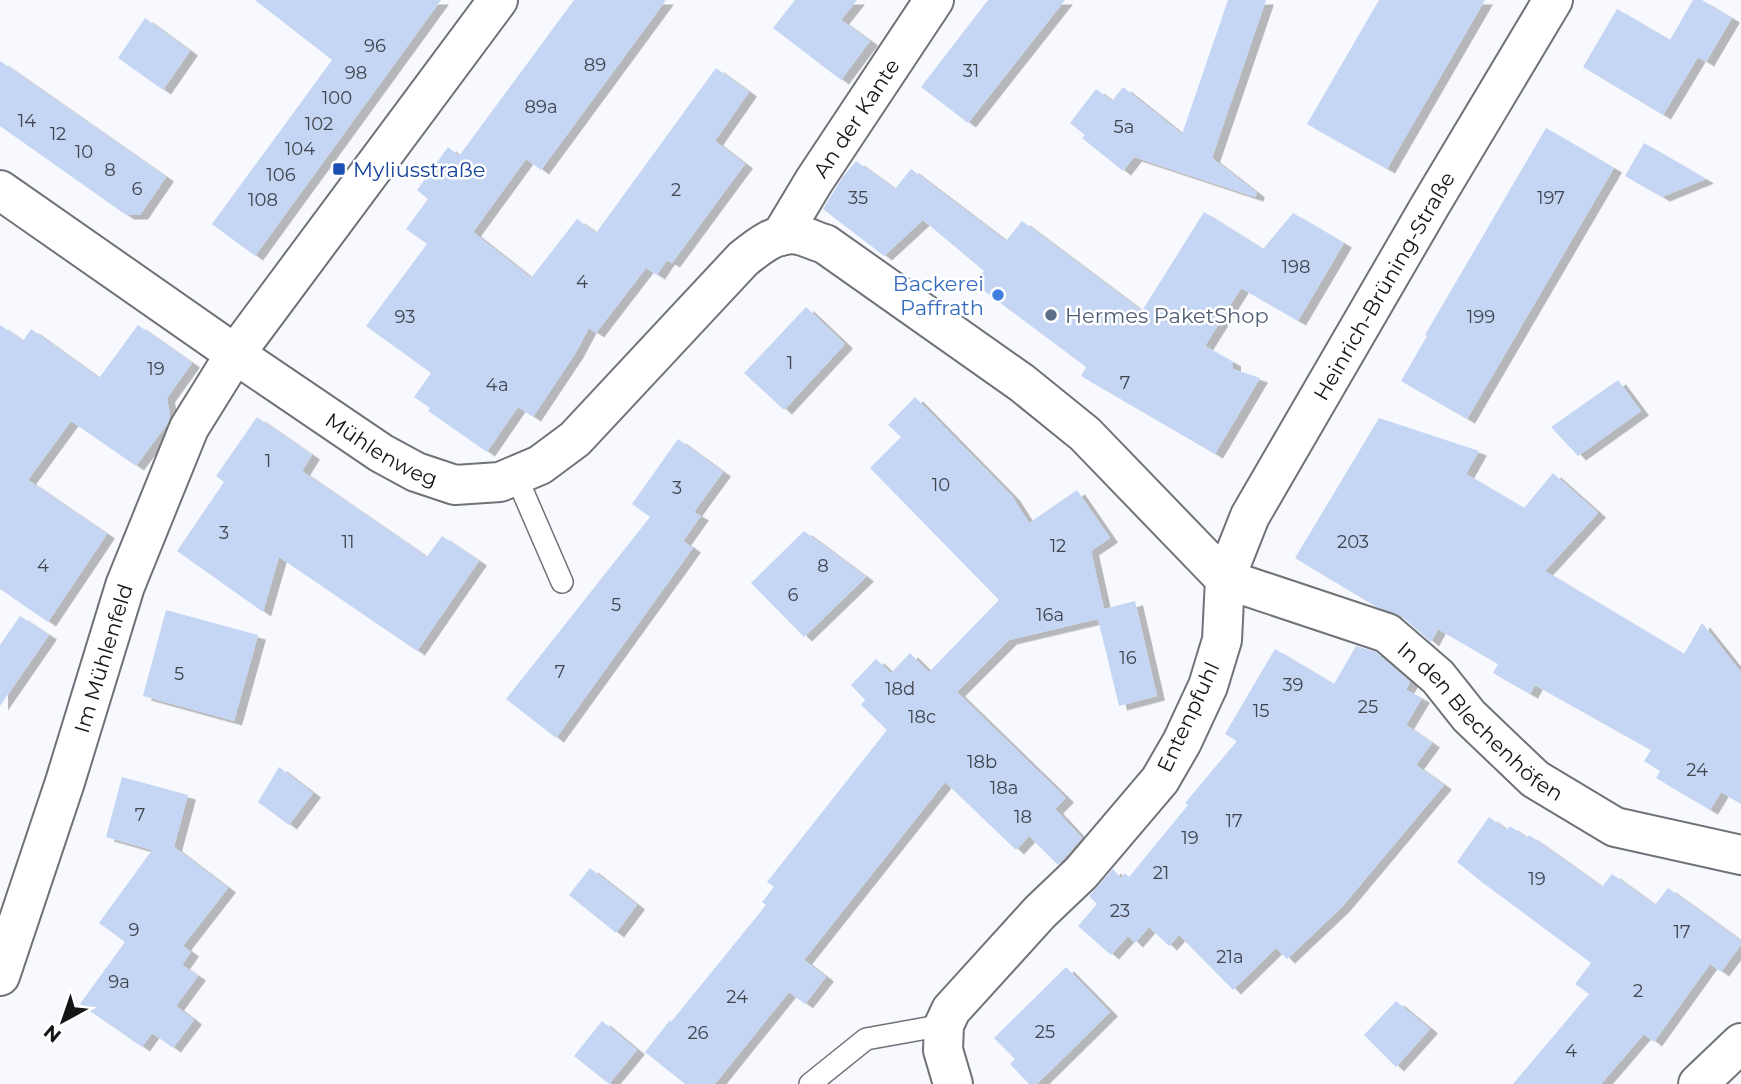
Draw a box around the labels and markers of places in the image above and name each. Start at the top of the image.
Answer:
place label: Myliusstraße [353,157,486,182]
marker: Myliusstraße [331,161,347,177]
place label: Backerei Paffrath [893,271,984,320]
marker: Backerei Paffrath [990,287,1006,303]
place label: Hermes PaketShop [1065,303,1269,328]
marker: Hermes PaketShop [1043,307,1059,323]

